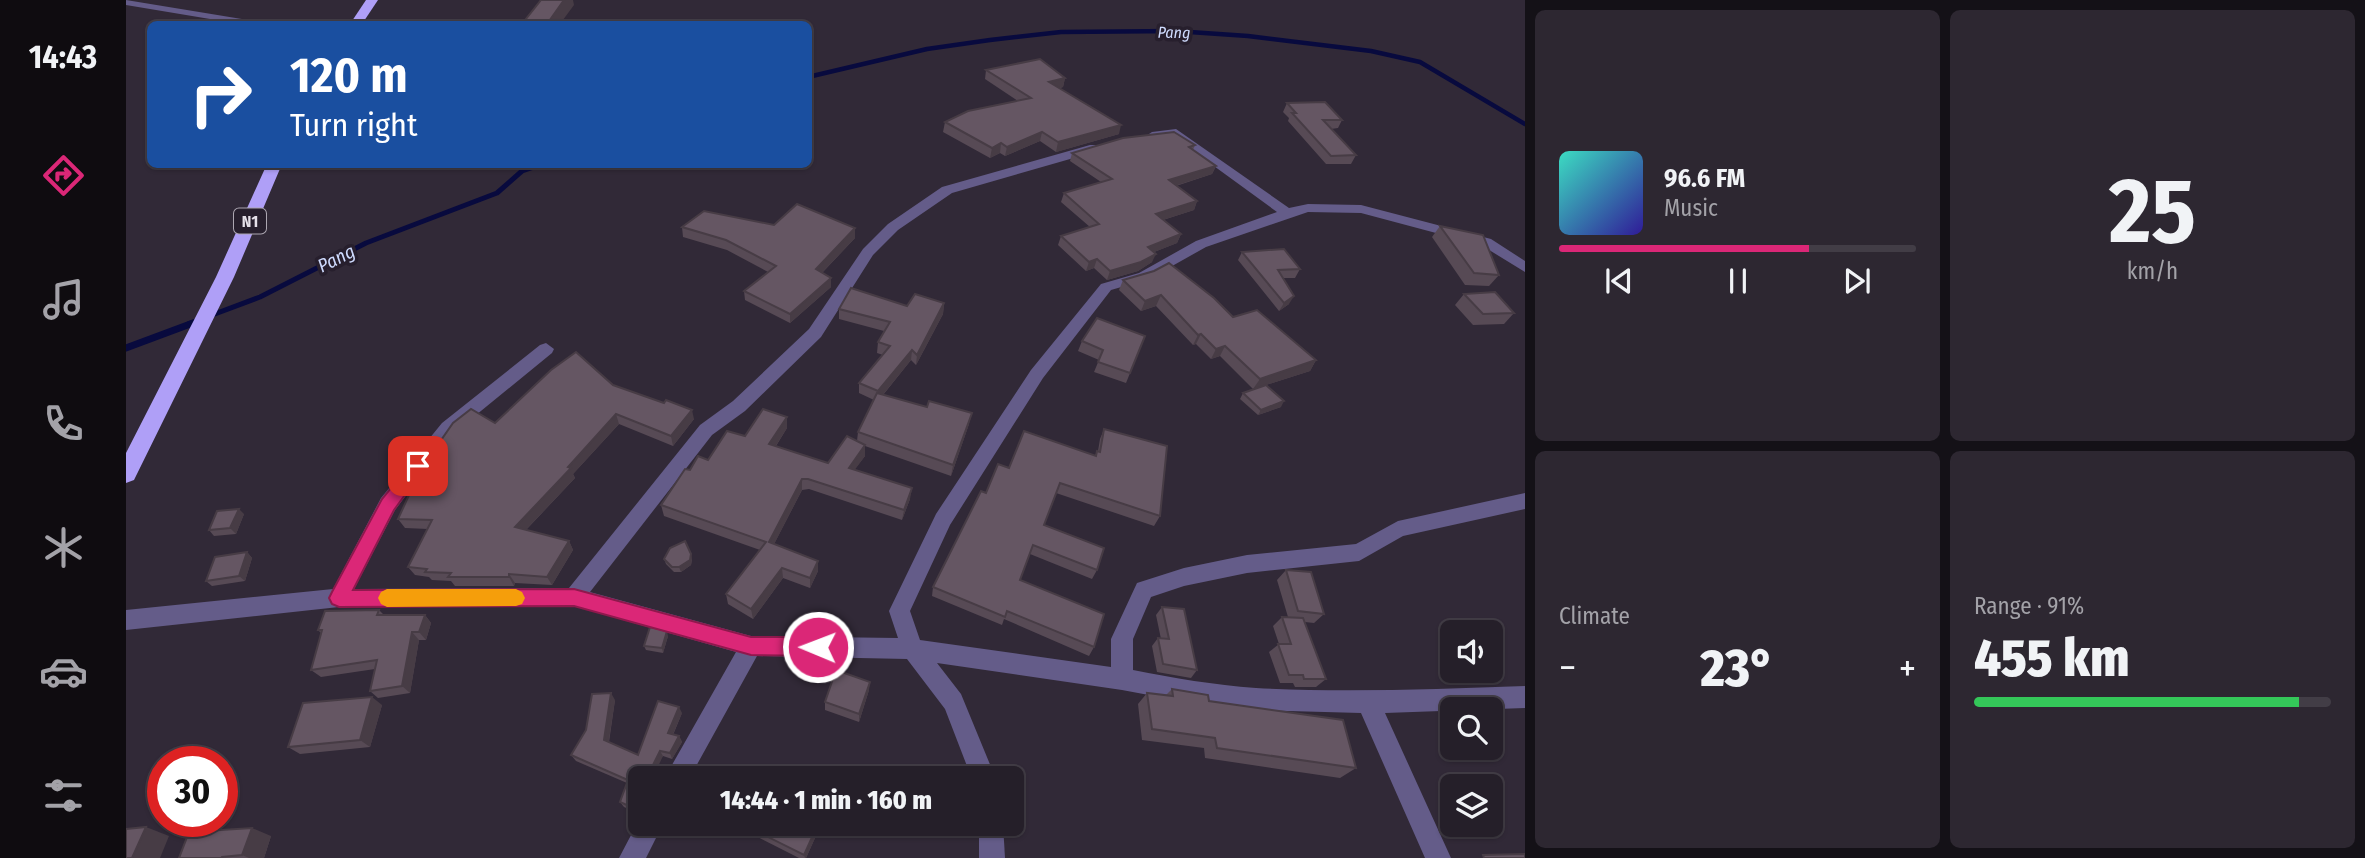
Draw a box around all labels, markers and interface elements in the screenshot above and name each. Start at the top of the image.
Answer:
water label: Pang [1157,23,1191,42]
text: 14:43 [29,38,97,76]
text: 120 m [290,46,408,105]
icon: right [175,49,266,140]
text: Turn right [290,106,417,144]
icon: directions [39,151,88,200]
text: 25 [2109,157,2196,266]
text: 96.6 FM [1664,163,1745,194]
text: Music [1664,194,1718,222]
road number: N1 [234,209,266,234]
water label: Pang [314,239,359,278]
text: km/h [2127,257,2178,285]
icon: previous [1600,262,1638,300]
icon: pause [1719,262,1757,300]
icon: next [1838,262,1876,300]
icon: music [39,275,88,324]
icon: phone [39,399,88,448]
pin [388,436,448,496]
icon: arrive [399,447,437,485]
icon: climate [39,523,88,572]
text: Range · 91% [1974,592,2084,620]
text: Climate [1559,602,1630,630]
position arrow [781,610,855,684]
map controls [1440,620,1503,837]
button: sound [1440,620,1503,683]
text: 455 km [1974,627,2130,690]
text: 23° [1701,637,1774,700]
text: − [1559,645,1576,691]
text: + [1899,645,1916,691]
icon: car [39,647,88,696]
button: search [1440,697,1503,760]
speed limit sign: 30 [147,746,238,837]
icon: filters [39,771,88,820]
button: layers [1440,774,1503,837]
text: 14:44 · 1 min · 160 m [720,785,932,816]

